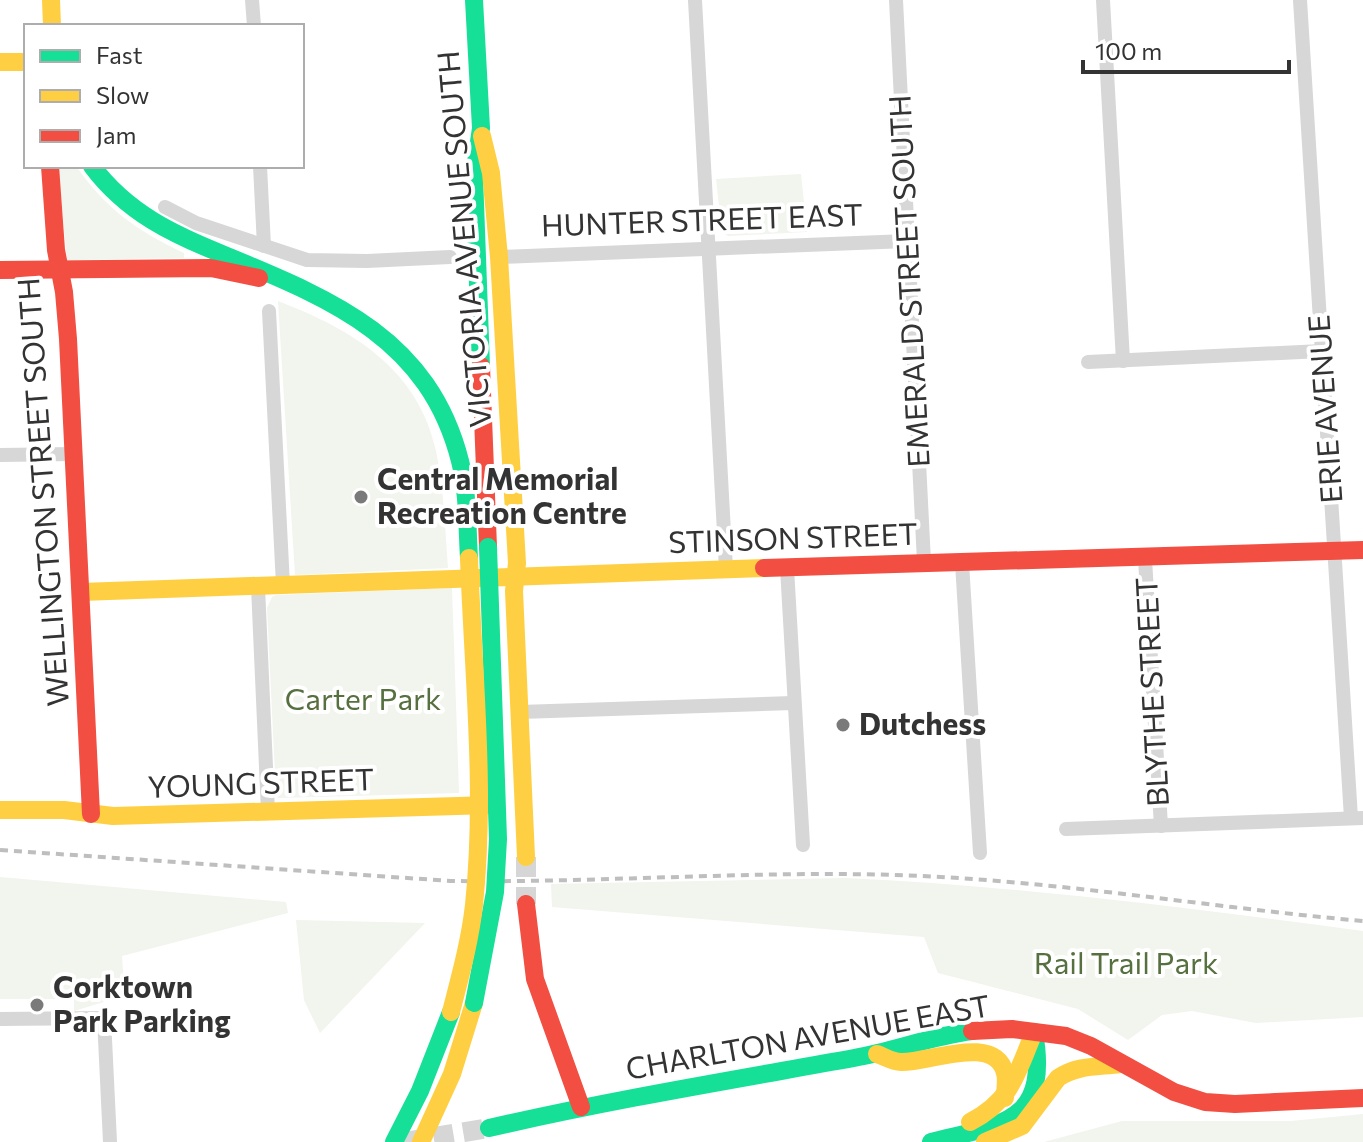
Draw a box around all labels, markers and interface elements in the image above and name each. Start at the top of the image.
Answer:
legend [24,24,304,168]
scale bar [1083,24,1289,74]
text: 100 m [1095,36,1162,65]
text: Fast [96,40,143,69]
street label: VICTORIA AVENUE SOUTH [428,49,497,429]
text: Slow [96,80,149,109]
street label: EMERALD STREET SOUTH [879,94,936,468]
text: Jam [96,120,136,149]
street label: HUNTER STREET EAST [540,194,863,243]
street label: WELLINGTON STREET SOUTH [8,277,75,708]
street label: ERIE AVENUE [1298,314,1349,505]
place label: Central Memorial Recreation Centre [377,459,627,530]
marker: Central Memorial Recreation Centre [352,488,370,506]
street label: STINSON STREET [668,514,918,559]
street label: BLYTHE STREET [1126,577,1175,808]
park label: Carter Park [285,679,441,716]
place label: Dutchess [859,704,986,741]
marker: Dutchess [834,716,852,734]
street label: YOUNG STREET [147,759,375,804]
park label: Rail Trail Park [1034,943,1218,980]
place label: Corktown Park Parking [53,967,231,1038]
street label: CHARLTON AVENUE EAST [623,985,993,1086]
marker: Corktown Park Parking [28,996,46,1014]

